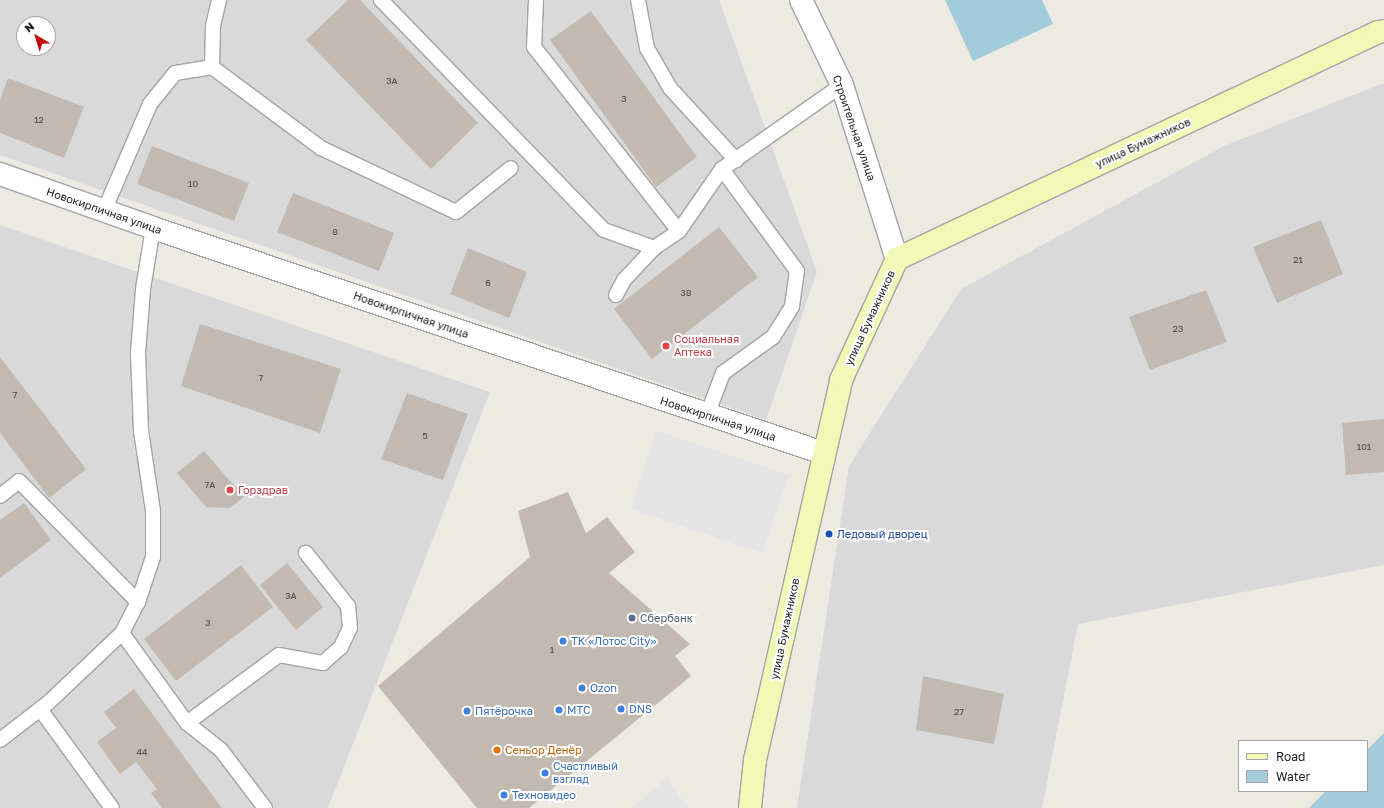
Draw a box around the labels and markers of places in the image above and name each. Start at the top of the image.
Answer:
place label: Социальная Аптека [674,333,739,359]
marker: Социальная Аптека [661,341,671,351]
place label: Горздрав [238,483,288,497]
marker: Горздрав [225,485,235,495]
place label: Ледовый дворец [837,527,928,541]
marker: Ледовый дворец [824,529,834,539]
place label: Сбербанк [640,611,693,625]
marker: Сбербанк [627,613,637,623]
place label: ТК «Лотос City» [571,634,657,648]
marker: ТК «Лотос City» [558,636,568,646]
place label: Ozon [590,681,617,695]
marker: Ozon [577,683,587,693]
place label: DNS [629,702,652,716]
place label: МТС [567,703,591,717]
place label: Пятёрочка [475,704,533,718]
marker: DNS [616,704,626,714]
marker: МТС [554,705,564,715]
marker: Пятёрочка [462,706,472,716]
place label: Сеньор Денёр [505,743,582,757]
marker: Сеньор Денёр [492,745,502,755]
place label: Счастливый взгляд [553,760,618,786]
marker: Счастливый взгляд [540,768,550,778]
place label: Техновидео [512,788,576,802]
marker: Техновидео [499,790,509,800]

